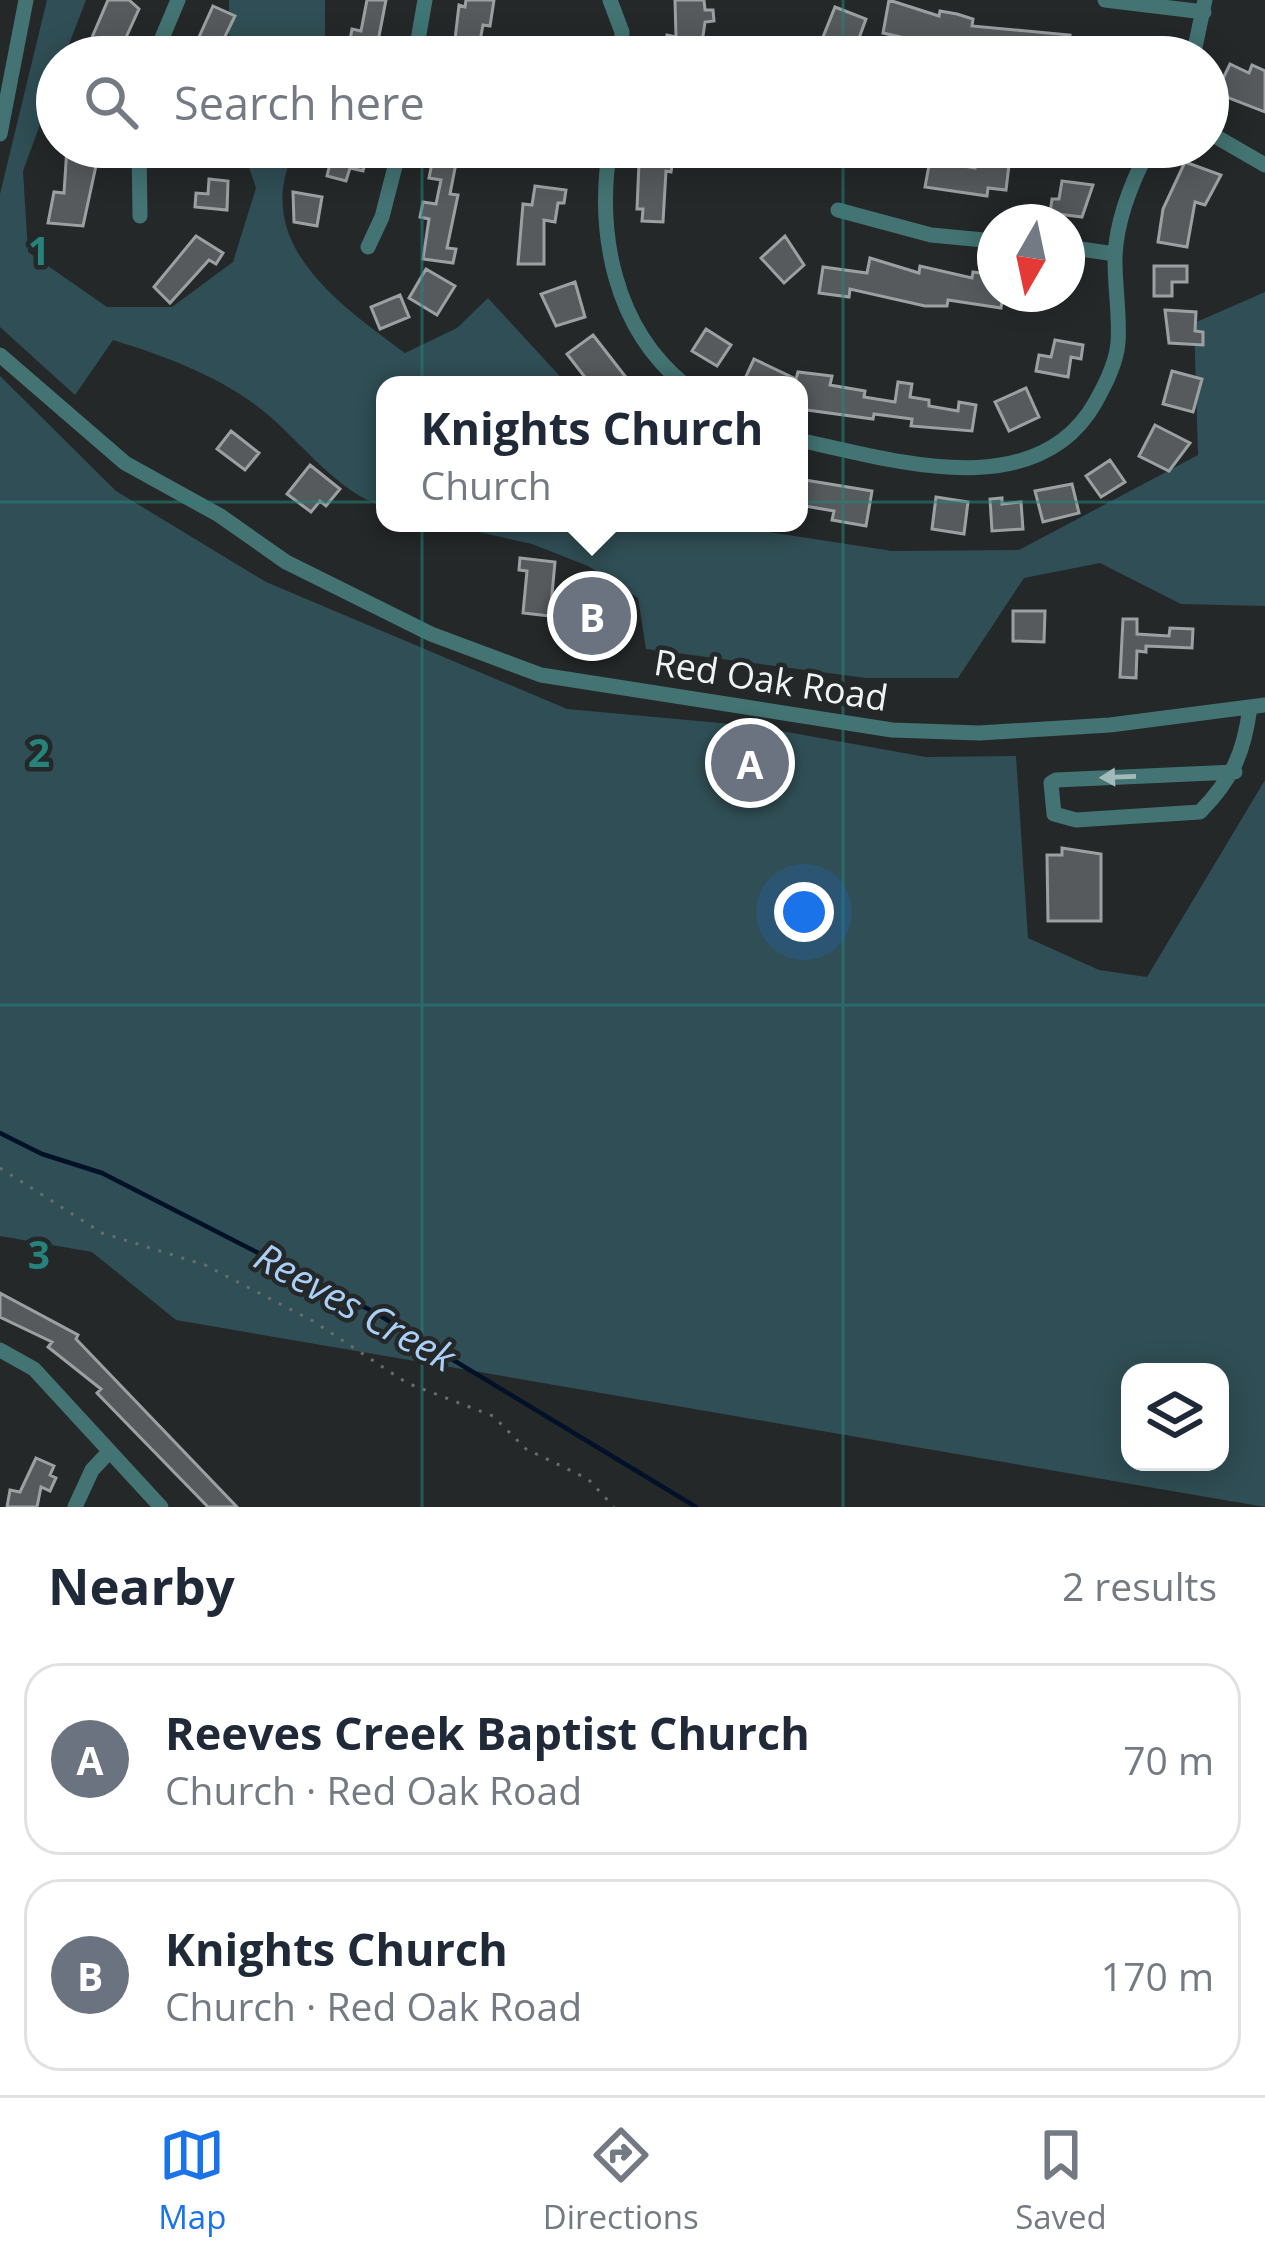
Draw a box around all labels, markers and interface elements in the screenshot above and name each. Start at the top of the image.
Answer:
search box [36,36,1229,168]
icon: search [78,69,144,135]
text: Search here [174,72,425,133]
north arrow [977,204,1085,312]
text: 1 [28,223,50,276]
popup [376,376,808,532]
text: Knights Church [421,397,763,458]
text: Church [421,458,552,511]
pin: B [553,571,631,661]
street label: Red Oak Road [651,637,891,722]
pin: A [711,718,789,808]
text: 2 [28,725,50,778]
one-way arrow [1098,768,1136,787]
your location [774,882,834,942]
text: 3 [28,1227,50,1280]
water label: Reeves Creek [246,1229,467,1384]
map controls [1121,1363,1229,1471]
button: layers [1121,1363,1229,1471]
text: Nearby [48,1550,235,1620]
text: 2 results [1062,1559,1217,1612]
text: Reeves Creek Baptist Church [165,1702,810,1763]
text: A [77,1733,103,1786]
text: 70 m [1123,1733,1214,1786]
text: Church · Red Oak Road [165,1763,582,1816]
text: Knights Church [165,1918,508,1979]
text: B [77,1949,103,2002]
text: 170 m [1101,1949,1214,2002]
text: Church · Red Oak Road [165,1979,582,2032]
tab: Map [158,2122,226,2239]
tab: Directions [543,2122,699,2239]
tab: Saved [1015,2122,1107,2239]

